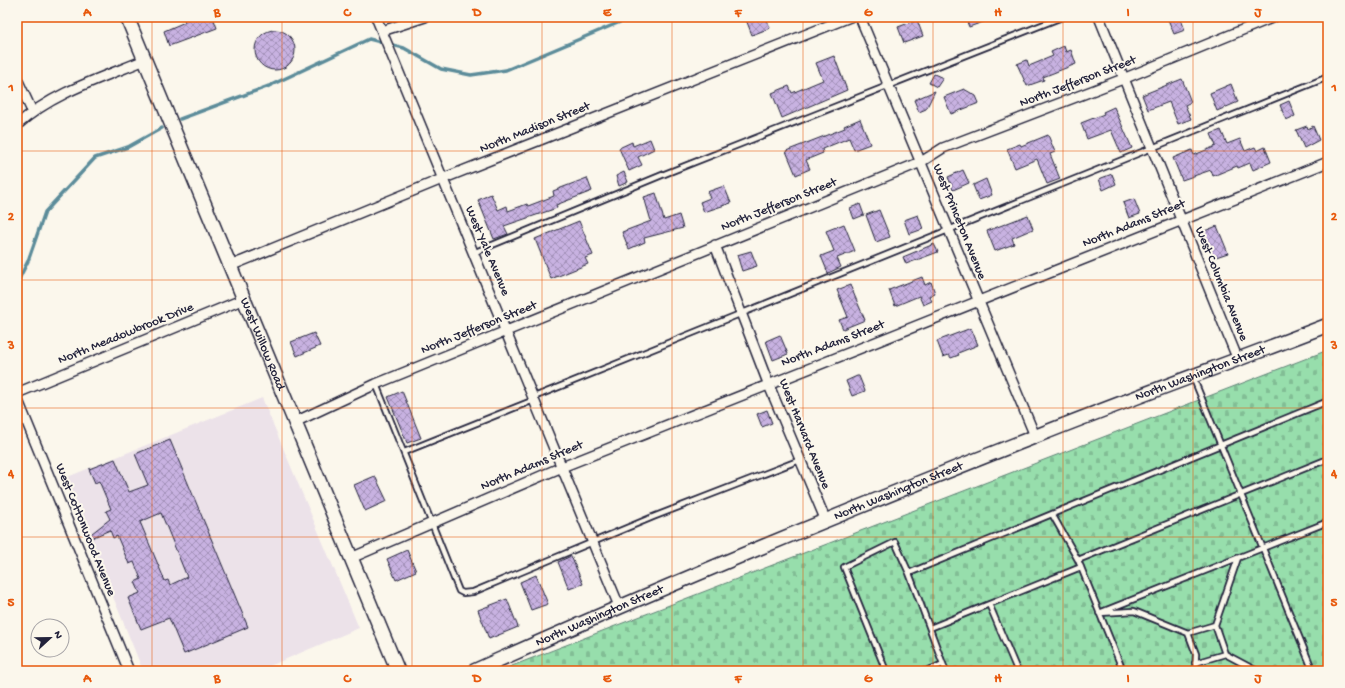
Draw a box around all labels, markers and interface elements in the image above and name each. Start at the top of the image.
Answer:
text: A [82,6,92,21]
text: B [213,6,222,21]
text: C [342,6,352,21]
text: D [472,6,482,21]
text: E [603,6,612,21]
text: F [734,6,743,21]
text: G [864,6,873,21]
text: H [994,6,1002,21]
text: I [1126,6,1130,21]
text: J [1254,6,1263,21]
street label: North Jefferson Street [1018,52,1140,111]
text: 1 [7,81,14,96]
text: 1 [1330,81,1337,96]
street label: North Madison Street [478,98,594,157]
street label: West Princeton Avenue [929,162,989,282]
street label: North Jefferson Street [719,174,841,235]
street label: North Adams Street [1080,196,1189,251]
street label: West Yale Avenue [461,204,513,298]
text: 2 [8,210,15,225]
text: 2 [1331,210,1338,225]
street label: West Columbia Avenue [1191,225,1251,344]
street label: West Willow Road [237,295,289,394]
street label: North Jefferson Street [419,297,541,358]
street label: North Meadowbrook Drive [56,300,196,368]
street label: North Adams Street [779,317,888,371]
text: 3 [7,339,15,354]
text: 3 [1330,339,1338,354]
street label: North Washington Street [1133,342,1269,405]
street label: West Harvard Avenue [775,377,833,492]
street label: North Adams Street [479,437,587,494]
street label: North Washington Street [832,458,967,524]
street label: West Cottonwood Avenue [52,462,119,599]
text: 4 [7,467,15,482]
text: 4 [1330,467,1338,482]
street label: North Washington Street [533,581,667,650]
text: 5 [8,596,15,611]
text: 5 [1331,596,1338,611]
north arrow [30,618,70,658]
text: N [51,629,64,641]
text: A [82,672,92,687]
text: B [213,672,222,687]
text: C [342,672,352,687]
text: D [472,672,482,687]
text: E [603,672,612,687]
text: F [734,672,743,687]
text: G [864,672,873,687]
text: H [994,672,1002,687]
text: I [1126,672,1130,687]
text: J [1254,672,1263,687]

